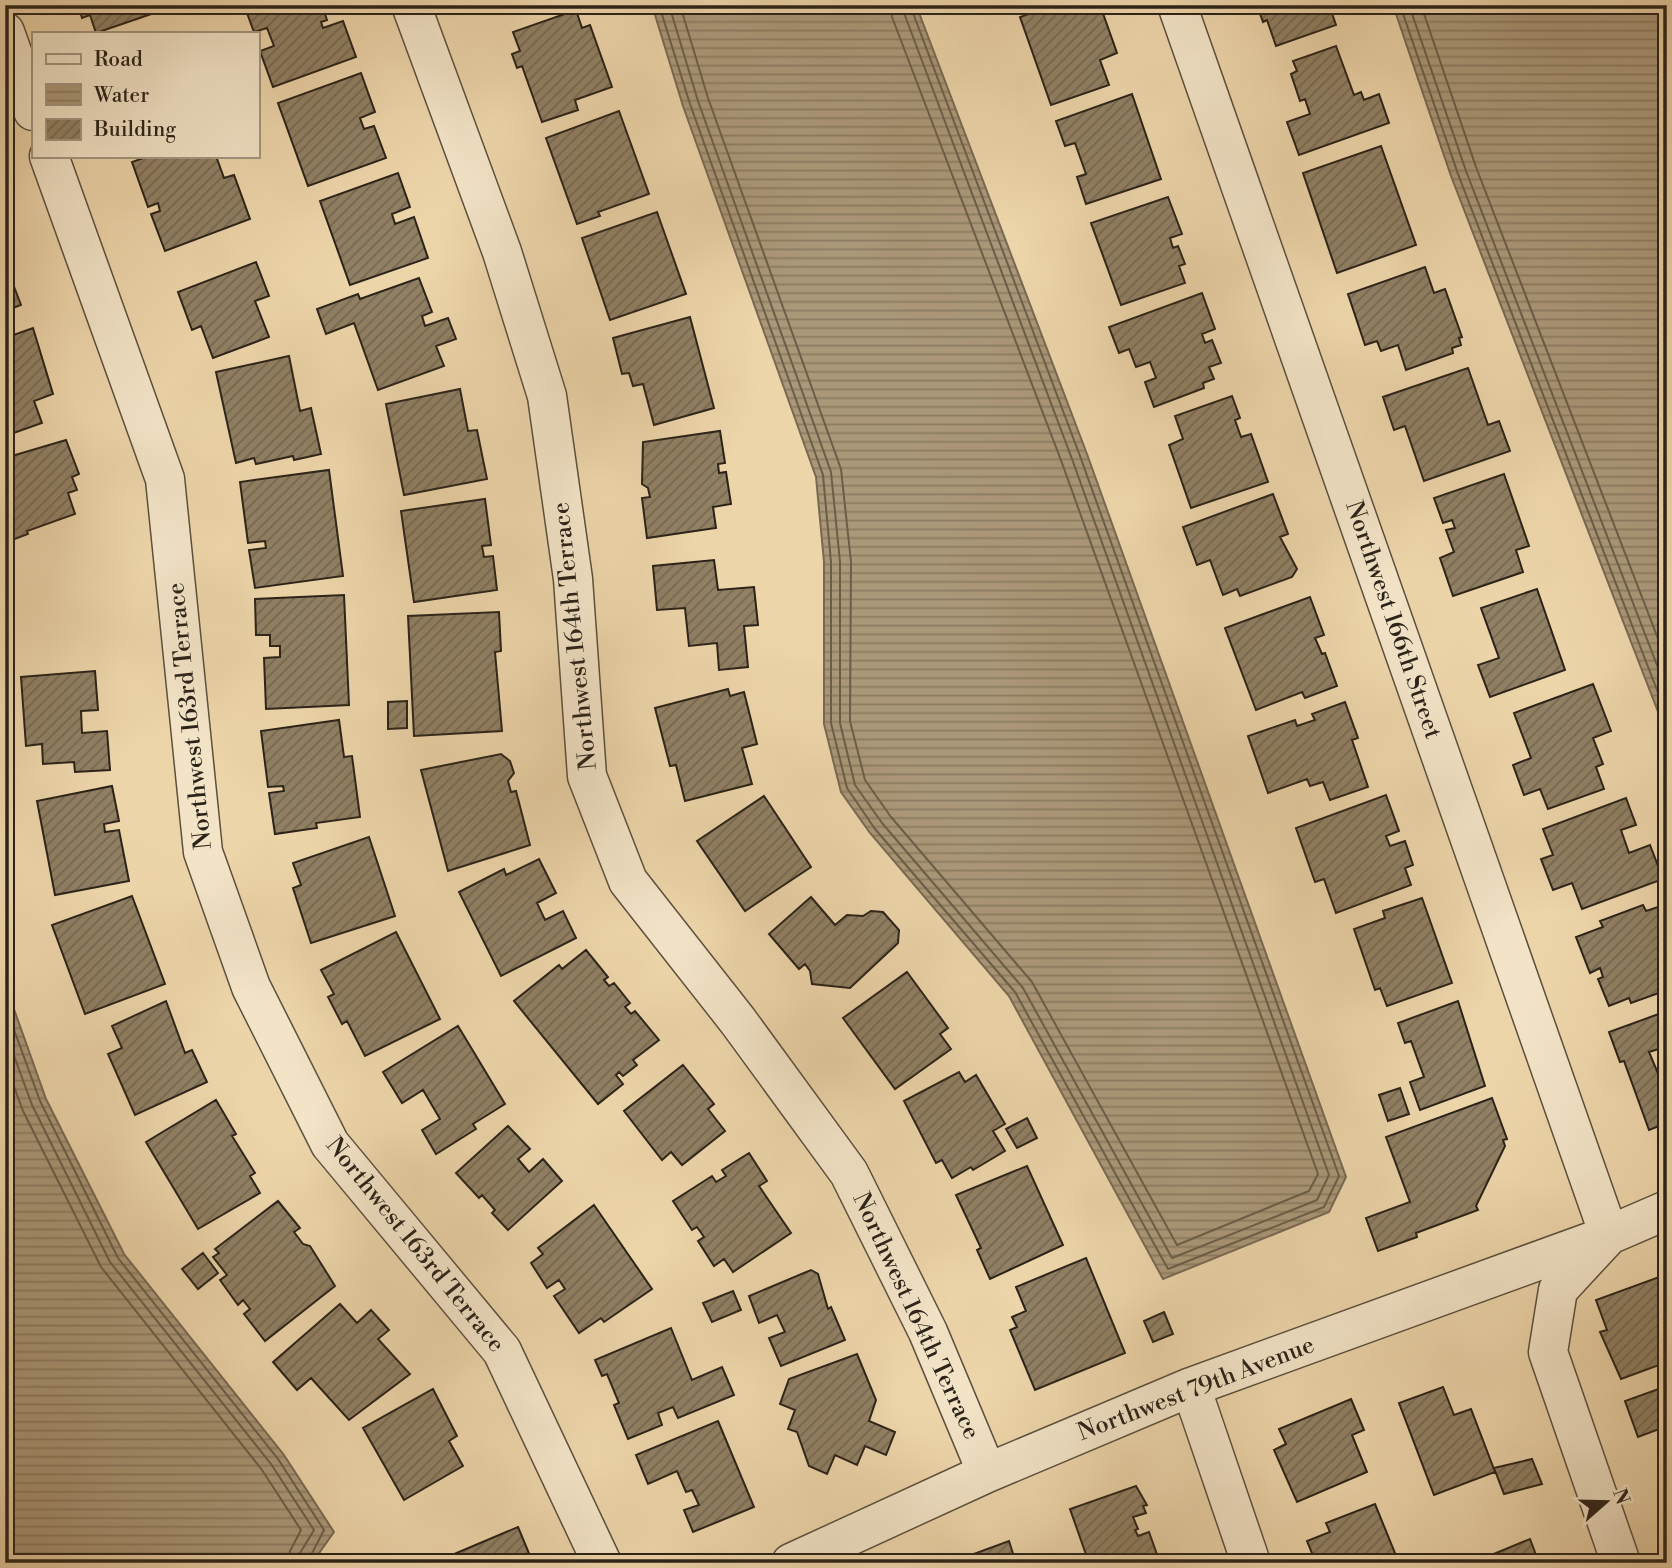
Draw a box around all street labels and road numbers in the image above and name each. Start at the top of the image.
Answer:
street label: Northwest 166th Street [1338,497,1448,743]
street label: Northwest 164th Terrace [546,501,604,771]
street label: Northwest 163rd Terrace [161,581,219,851]
street label: Northwest 163rd Terrace [319,1131,511,1359]
street label: Northwest 164th Terrace [846,1188,986,1444]
street label: Northwest 79th Avenue [1073,1330,1319,1448]

